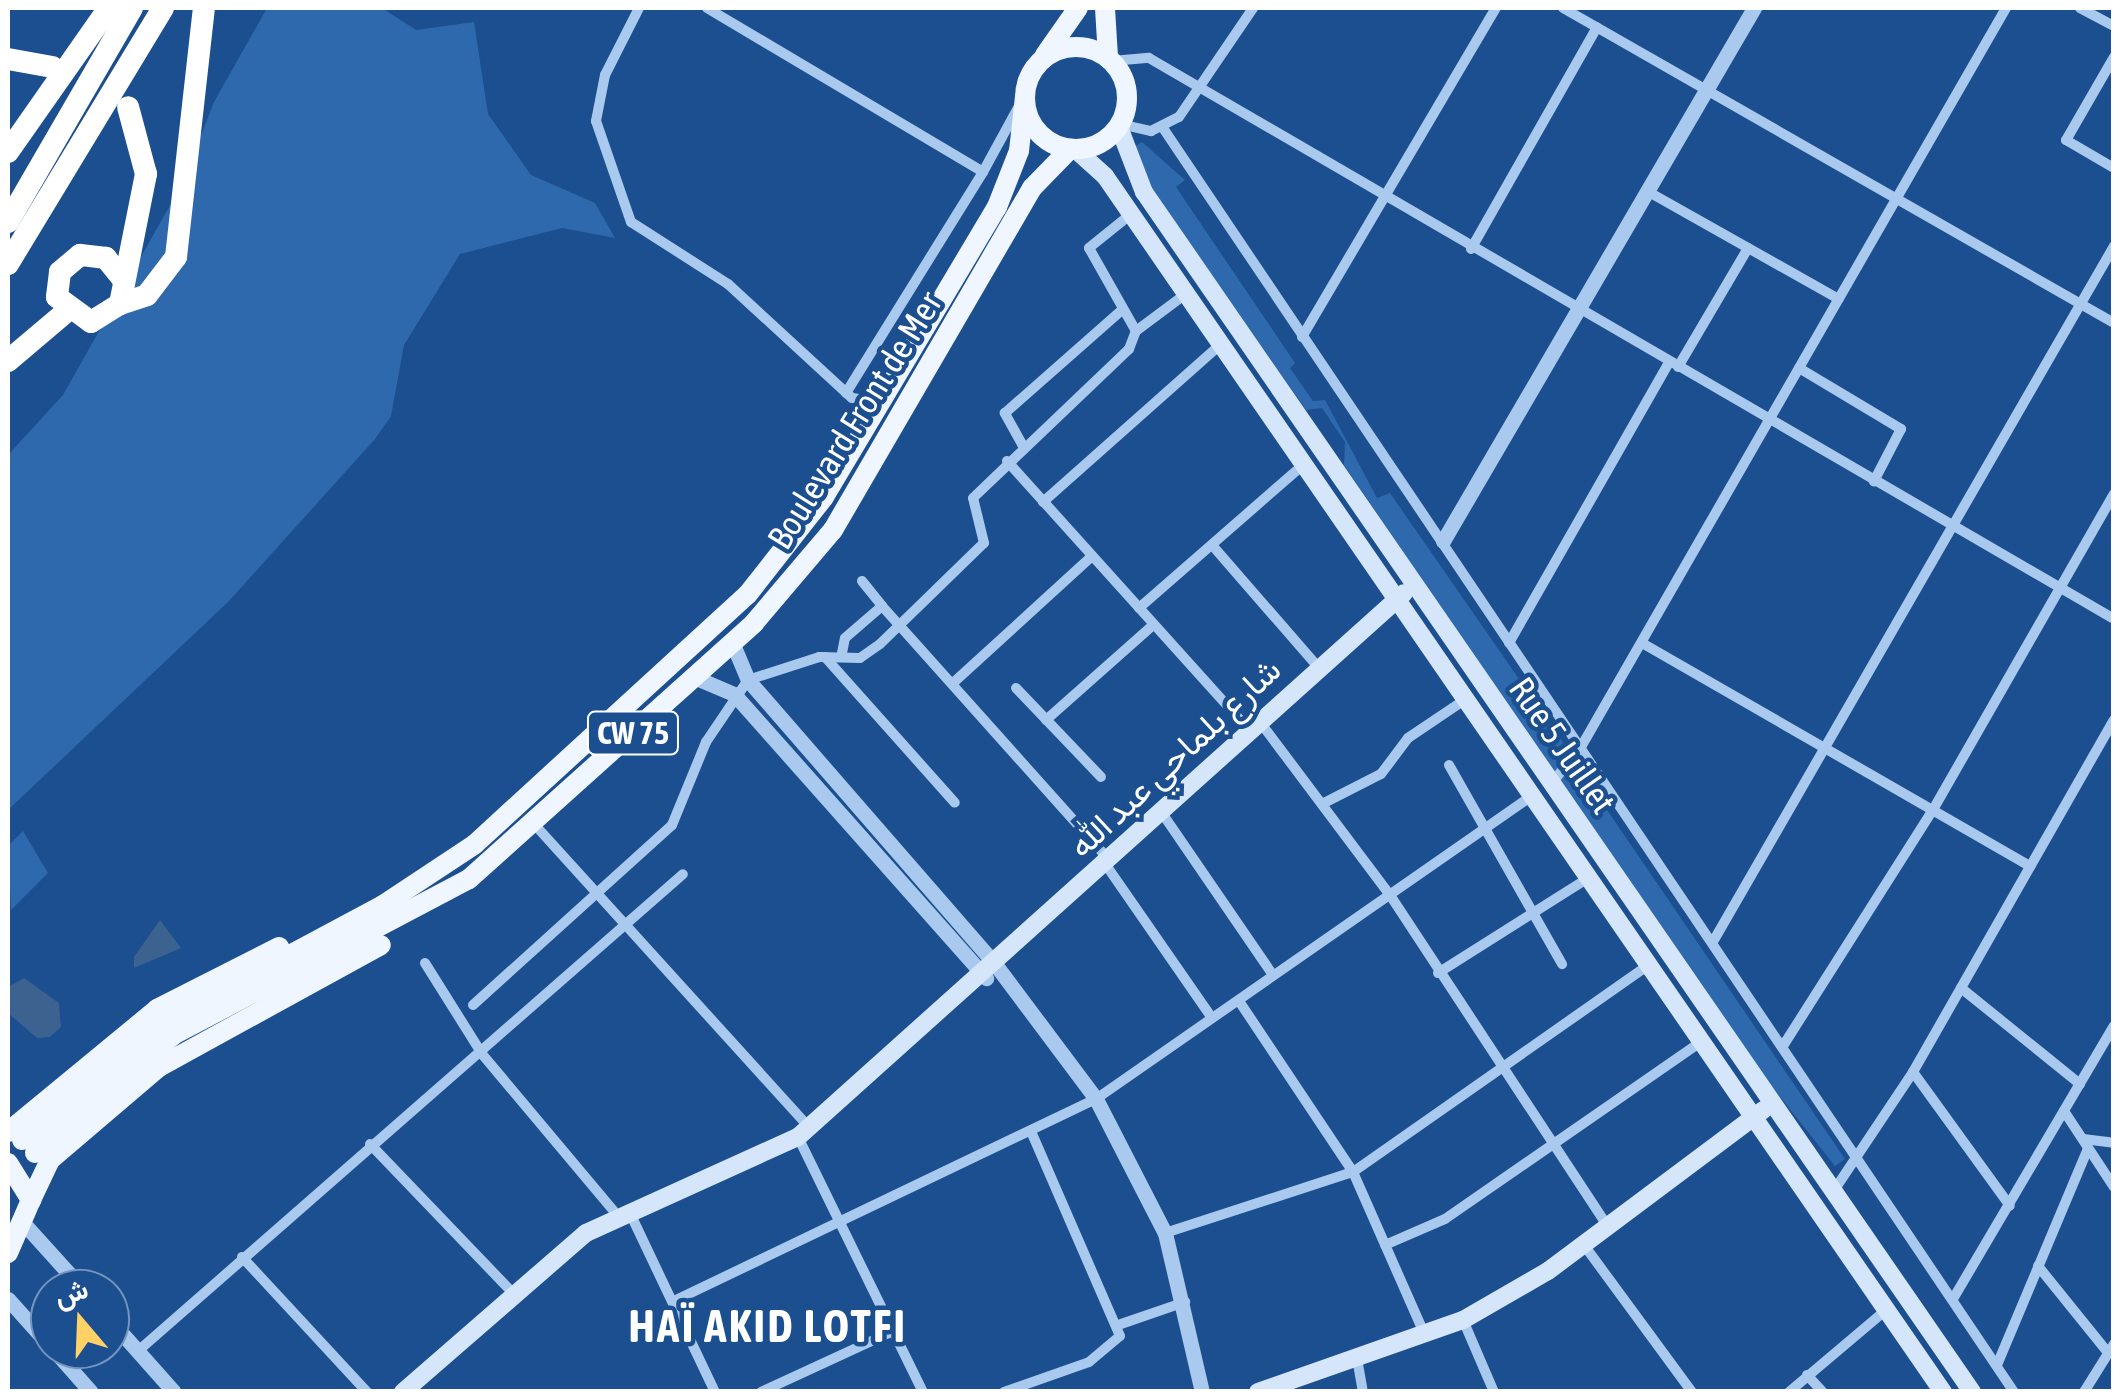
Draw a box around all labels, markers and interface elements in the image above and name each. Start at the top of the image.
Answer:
street label: Boulevard Front de Mer [758,284,950,556]
street label: شارع بلماحي عبد الله [1059,648,1289,866]
street label: Rue 5 Juillet [1501,669,1625,821]
road number: CW 75 [586,706,680,760]
north arrow [30,1269,130,1369]
text: ش [50,1272,92,1313]
district label: HAÏ AKID LOTFI [628,1300,908,1354]

